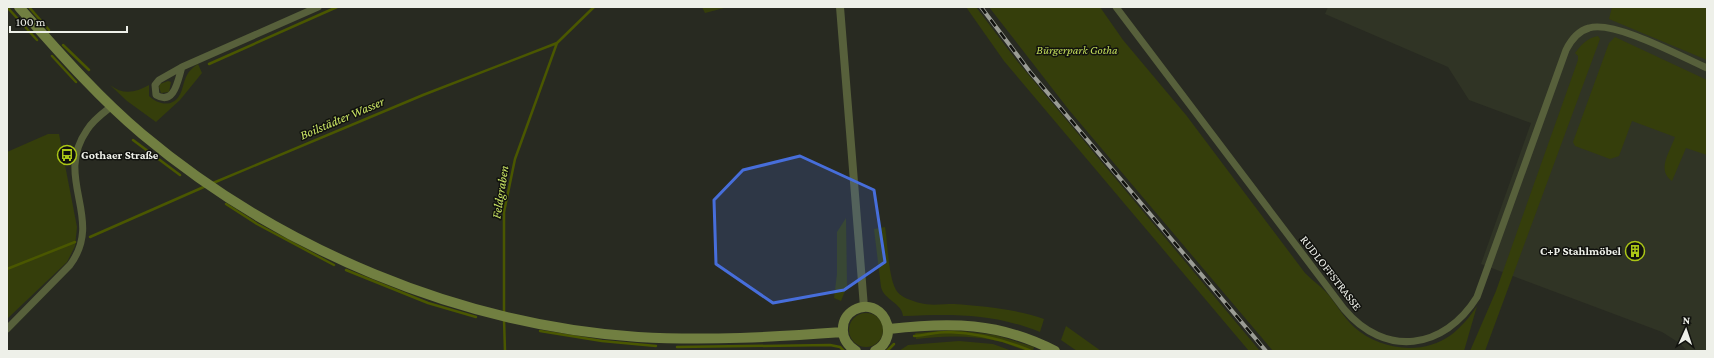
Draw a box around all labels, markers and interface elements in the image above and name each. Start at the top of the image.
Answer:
scale bar [10,8,127,34]
text: 100 m [16,15,46,29]
park label: Bürgerpark Gotha [1036,43,1118,57]
water label: Boilstädter Wasser [298,93,387,143]
bus stop icon: Gothaer Straße [56,144,78,166]
place label: Gothaer Straße [81,148,159,162]
water label: Feldgraben [488,164,512,220]
street label: RUDLOFFSTRASSE [1297,233,1365,314]
building icon: C+P Stahlmöbel [1624,240,1646,262]
place label: C+P Stahlmöbel [1540,244,1621,258]
north arrow [1666,310,1706,350]
text: N [1682,314,1691,326]

